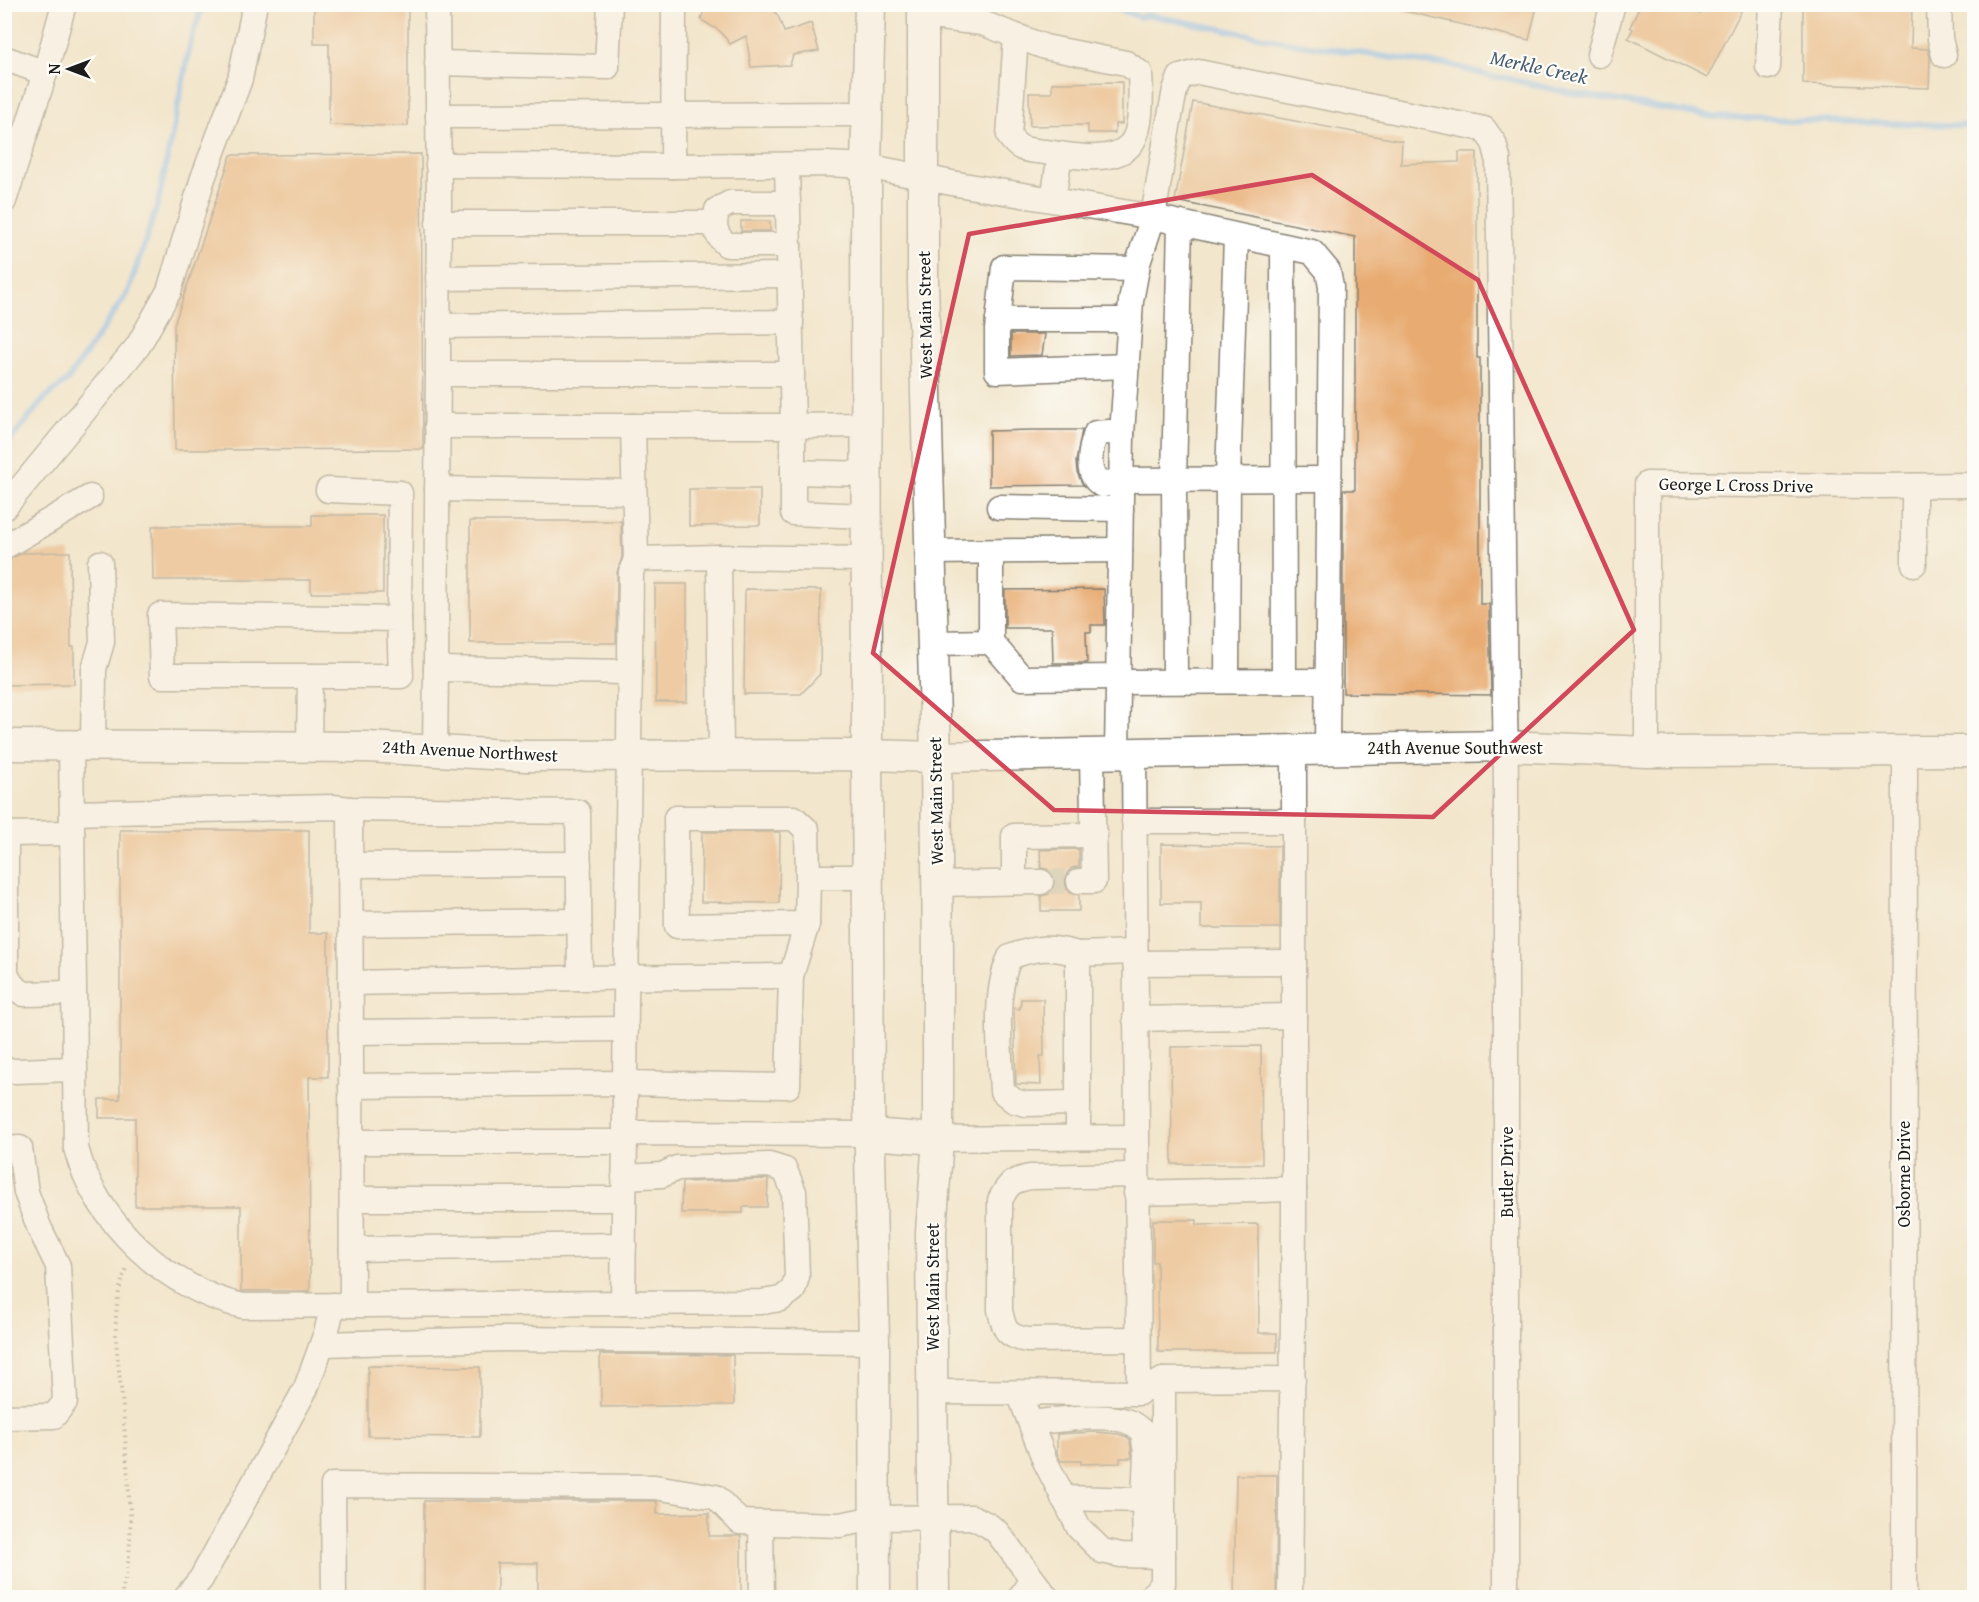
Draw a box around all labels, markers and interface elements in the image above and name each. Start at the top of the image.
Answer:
north arrow [39,39,99,99]
water label: Merkle Creek [1488,42,1591,91]
text: N [42,63,66,74]
street label: West Main Street [910,250,939,379]
street label: George L Cross Drive [1659,470,1813,499]
street label: 24th Avenue Northwest [381,732,559,769]
street label: 24th Avenue Southwest [1367,734,1543,761]
street label: West Main Street [921,736,950,865]
street label: Osborne Drive [1890,1121,1917,1227]
street label: Butler Drive [1493,1126,1520,1218]
street label: West Main Street [919,1222,946,1351]

